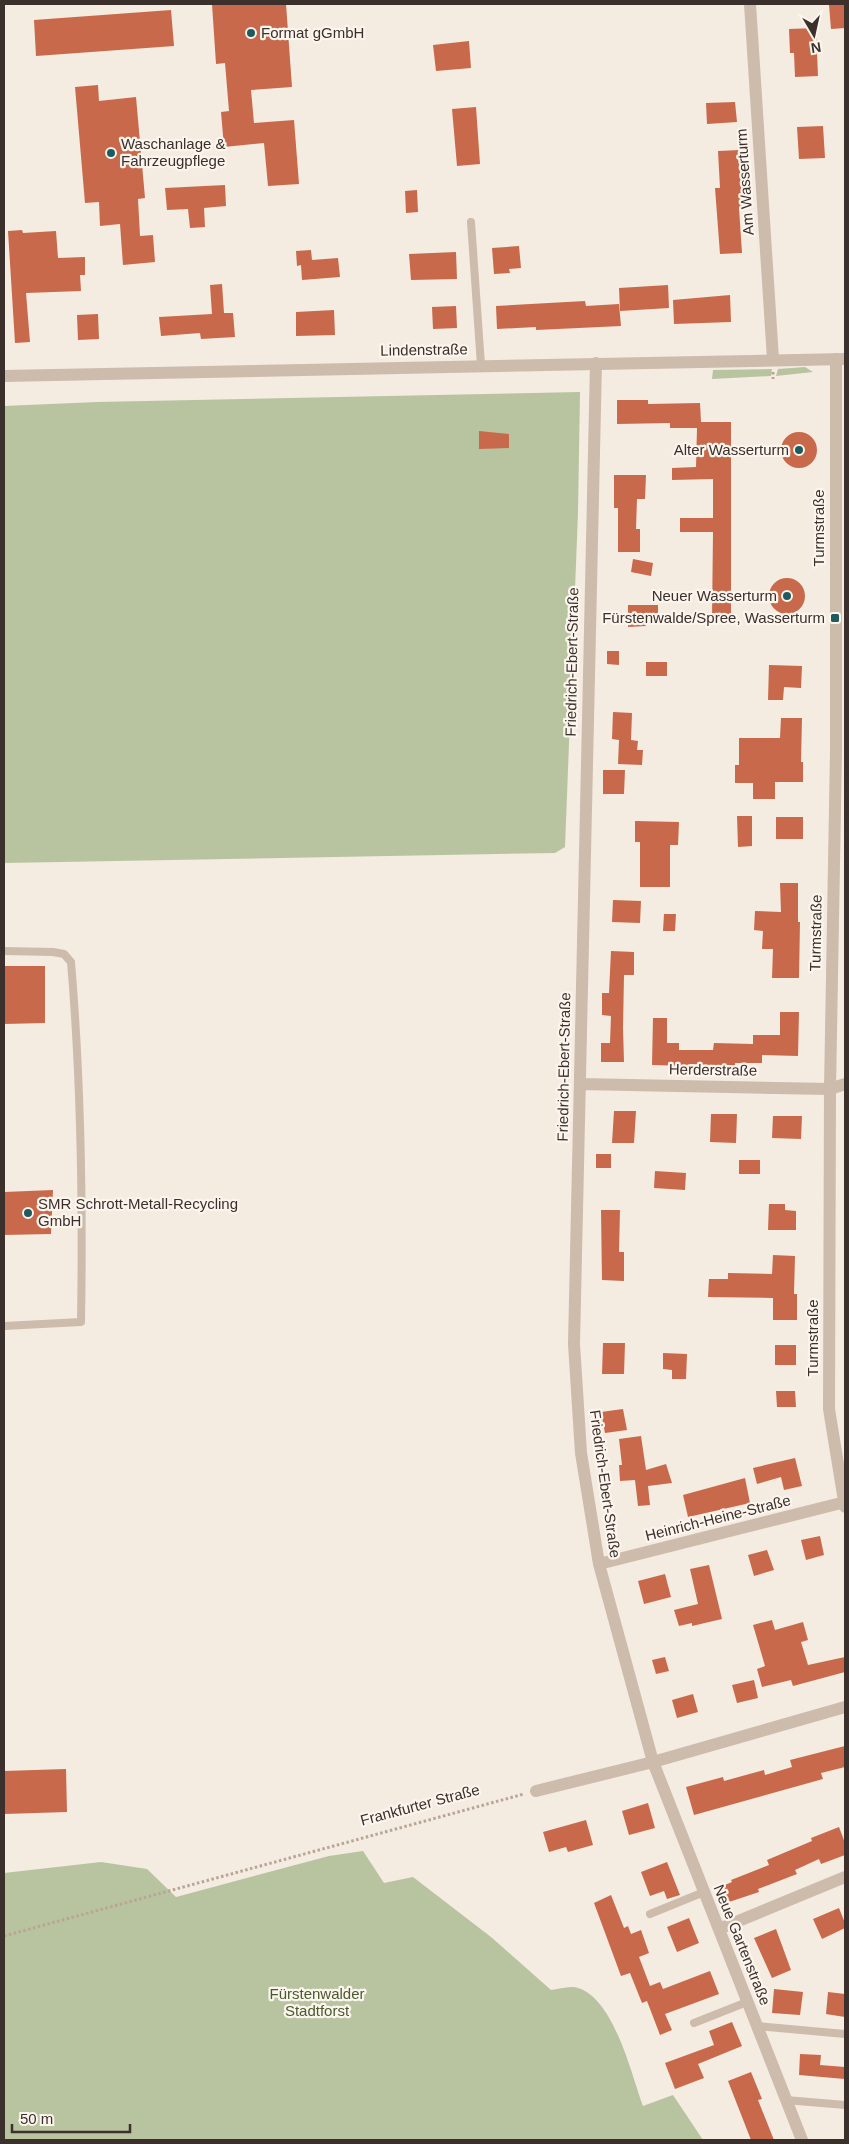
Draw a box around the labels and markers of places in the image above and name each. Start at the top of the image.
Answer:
place label: Format gGmbH [261,24,364,41]
marker: Format gGmbH [245,27,257,39]
place label: Waschanlage & Fahrzeugpflege [121,135,226,169]
marker: Waschanlage & Fahrzeugpflege [105,147,117,159]
place label: Alter Wasserturm [674,441,789,458]
marker: Alter Wasserturm [793,444,805,456]
place label: Neuer Wasserturm [652,587,777,604]
marker: Neuer Wasserturm [781,590,793,602]
place label: Fürstenwalde/Spree, Wasserturm [602,609,825,626]
marker: Fürstenwalde/Spree, Wasserturm [829,612,841,624]
place label: SMR Schrott-Metall-Recycling GmbH [38,1195,238,1229]
marker: SMR Schrott-Metall-Recycling GmbH [22,1207,34,1219]

